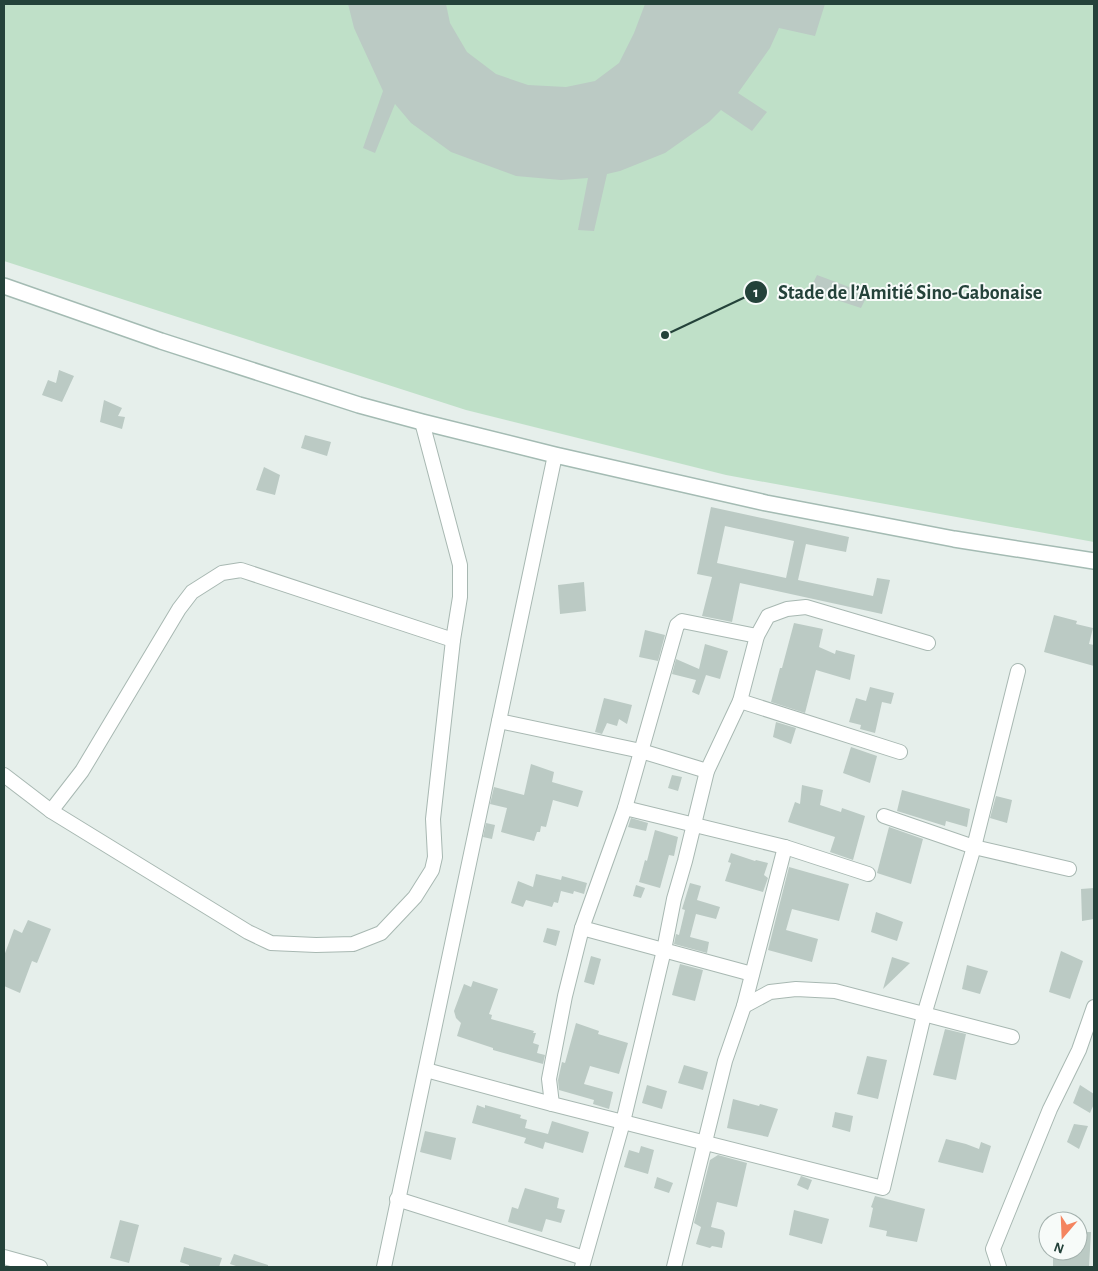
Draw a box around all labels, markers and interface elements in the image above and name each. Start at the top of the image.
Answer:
callout: Stade de l’Amitié Sino-Gabonaise [743,275,1052,310]
text: Stade de l’Amitié Sino-Gabonaise [778,283,1042,303]
text: 1 [753,285,759,300]
north arrow [1038,1211,1088,1261]
text: N [1052,1239,1066,1256]

